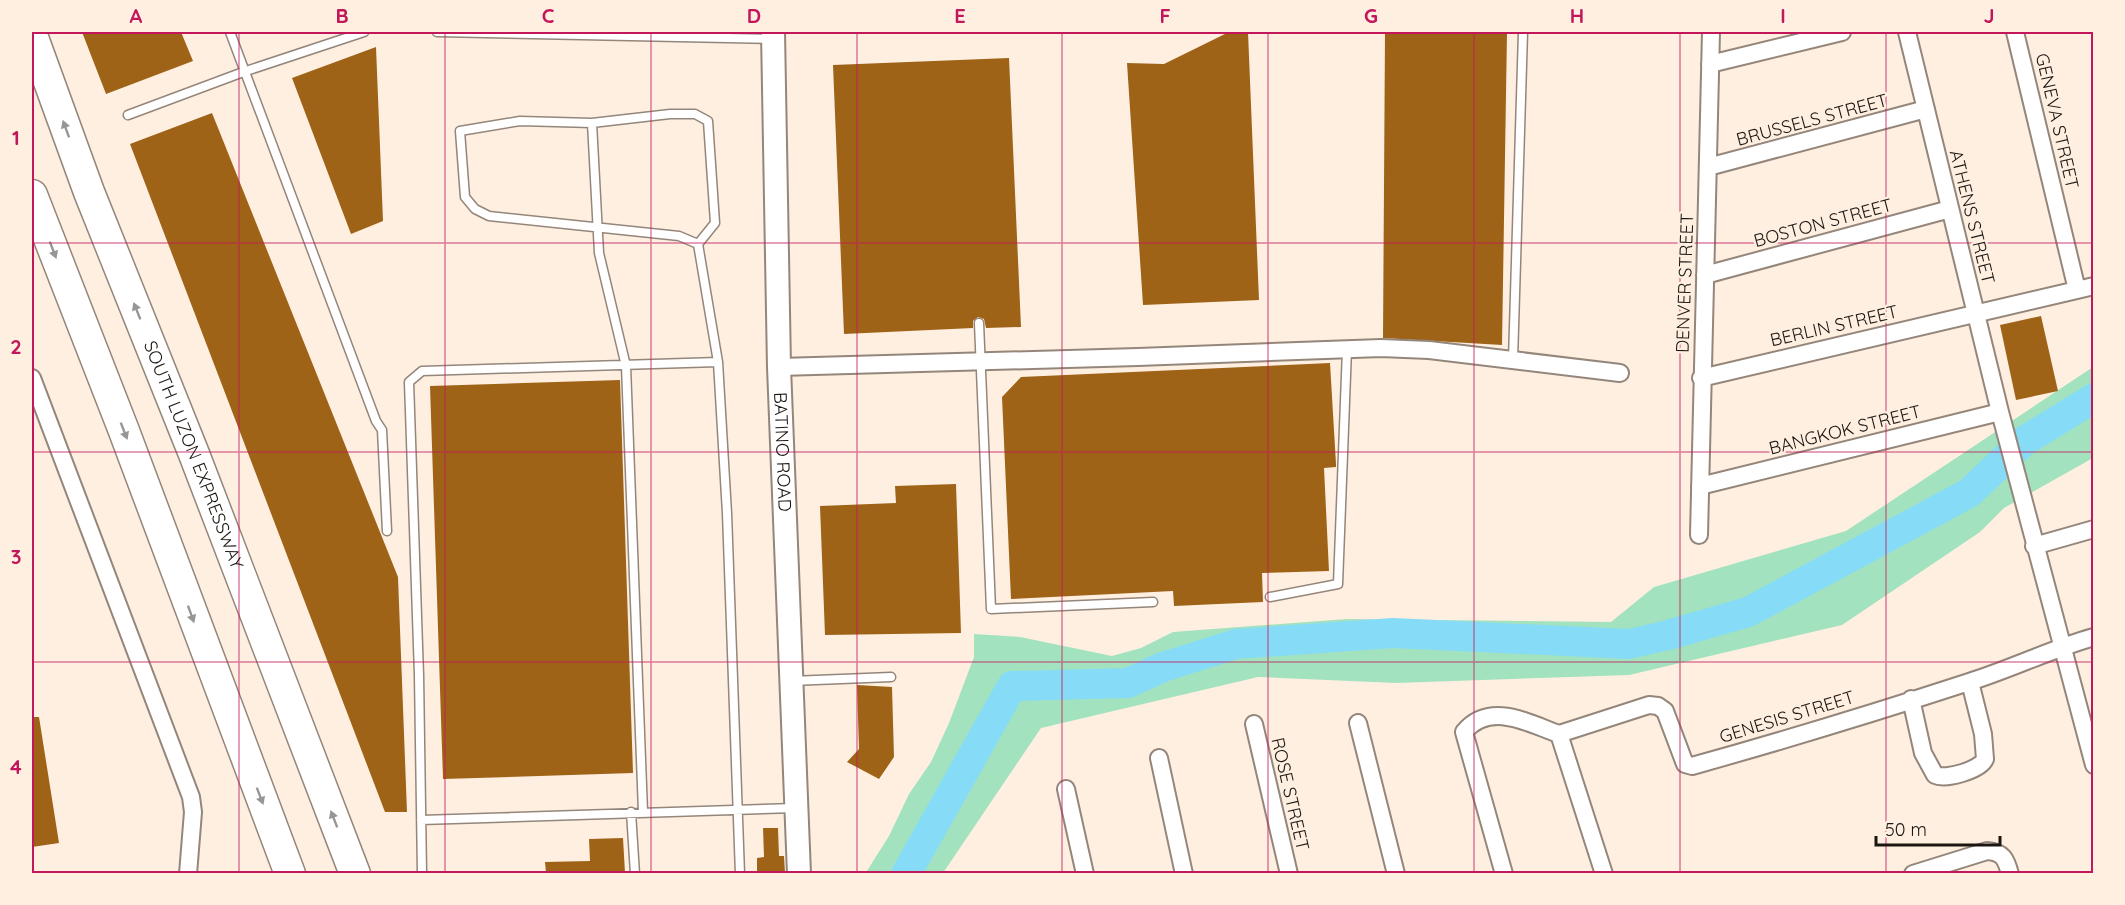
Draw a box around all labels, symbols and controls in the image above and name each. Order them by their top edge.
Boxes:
text: A [130,3,143,28]
text: B [335,3,349,28]
text: C [542,3,555,28]
text: D [747,3,761,28]
text: E [954,3,966,28]
text: F [1159,3,1171,28]
text: G [1364,3,1378,28]
text: H [1570,3,1584,28]
text: I [1780,3,1786,28]
text: J [1983,3,1995,28]
street label: GENEVA STREET [2031,51,2084,191]
street label: BRUSSELS STREET [1734,88,1890,151]
one-way arrow [61,120,71,138]
text: 1 [12,125,20,150]
street label: ATHENS STREET [1945,147,2000,286]
street label: BOSTON STREET [1751,193,1895,252]
street label: DENVER STREET [1671,213,1698,353]
one-way arrow [48,241,58,259]
street label: BERLIN STREET [1768,300,1900,351]
one-way arrow [132,302,141,320]
text: 2 [10,334,22,359]
street label: SOUTH LUZON EXPRESSWAY [139,337,249,572]
street label: BATINO ROAD [769,392,797,512]
street label: BANGKOK STREET [1767,399,1923,460]
one-way arrow [120,422,129,440]
text: 3 [11,544,21,569]
one-way arrow [187,605,197,623]
street label: GENESIS STREET [1717,685,1857,748]
street label: ROSE STREET [1266,735,1315,853]
text: 4 [10,754,22,779]
one-way arrow [256,788,266,806]
scale bar [1876,809,2000,847]
one-way arrow [329,810,338,828]
text: 50 m [1885,818,1927,841]

